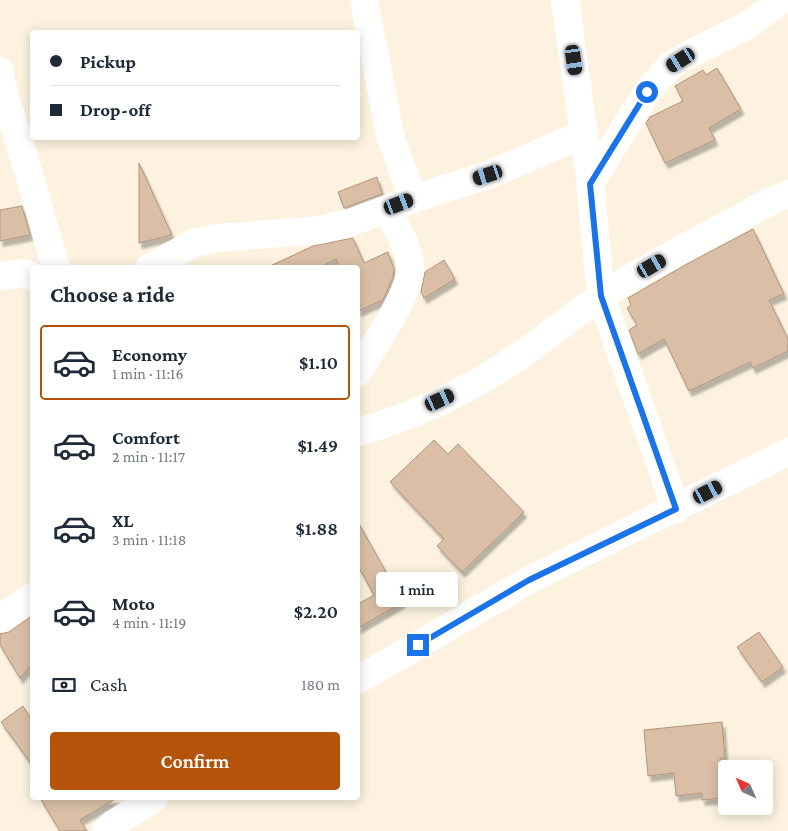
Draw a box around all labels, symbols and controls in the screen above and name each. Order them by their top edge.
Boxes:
car [564,44,583,76]
car [664,46,697,74]
text: Pickup [80,51,136,72]
route start [636,81,658,103]
text: Drop-off [80,99,151,120]
car [471,163,504,187]
car [382,192,415,216]
car [635,252,668,280]
text: Choose a ride [50,282,175,307]
icon: car [52,340,97,385]
text: Economy [112,344,187,365]
text: $1.10 [299,352,338,373]
text: 1 min · 11:16 [112,365,184,382]
car [423,387,456,413]
icon: car [52,423,97,468]
text: Comfort [112,427,180,448]
text: $1.49 [297,435,338,456]
text: 2 min · 11:17 [112,448,185,465]
car [691,479,724,505]
icon: car [52,506,97,551]
text: XL [112,510,134,531]
text: $1.88 [296,518,338,539]
text: 3 min · 11:18 [112,531,186,548]
callout: 1 min [377,572,459,608]
text: 1 min [399,581,435,598]
icon: car [52,589,97,634]
text: Moto [112,593,155,614]
text: $2.20 [294,601,338,622]
text: 4 min · 11:19 [112,614,186,631]
route end [407,634,429,656]
icon: cash [50,671,78,699]
text: Cash [90,674,128,695]
text: 180 m [301,676,340,693]
button: Confirm [50,732,340,790]
north arrow [718,760,772,815]
map controls [718,760,773,815]

